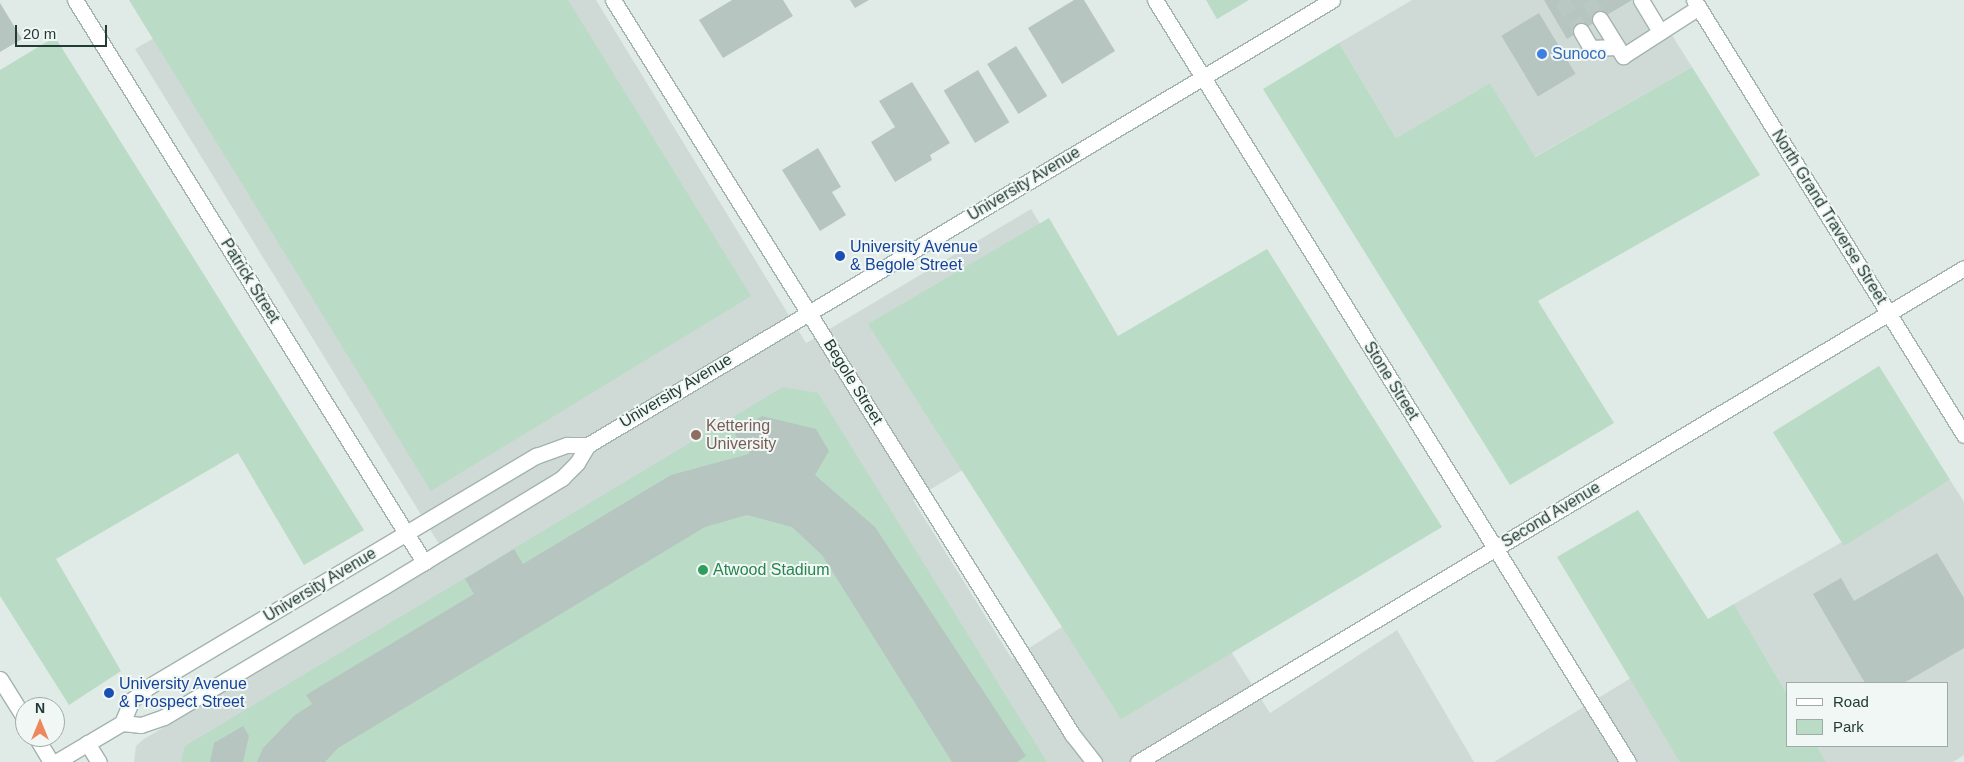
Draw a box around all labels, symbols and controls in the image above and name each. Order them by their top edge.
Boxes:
scale bar [18,15,110,47]
text: 20 m [23,25,56,42]
place label: Sunoco [1552,44,1606,64]
marker: Sunoco [1536,48,1548,60]
street label: North Grand Traverse Street [1767,126,1891,308]
street label: University Avenue [964,143,1084,225]
street label: Patrick Street [216,235,284,327]
place label: University Avenue & Begole Street [850,237,979,275]
marker: University Avenue & Begole Street [834,250,846,262]
street label: Begole Street [819,336,887,428]
street label: Stone Street [1359,338,1423,424]
street label: University Avenue [616,350,736,432]
place label: Kettering University [706,416,776,454]
marker: Kettering University [690,429,702,441]
street label: Second Avenue [1498,478,1604,552]
street label: University Avenue [260,544,380,626]
place label: Atwood Stadium [713,560,830,580]
marker: Atwood Stadium [697,564,709,576]
place label: University Avenue & Prospect Street [119,674,248,712]
legend [1786,682,1949,747]
marker: University Avenue & Prospect Street [103,687,115,699]
text: Road [1833,693,1869,710]
north arrow [15,697,65,747]
text: N [35,700,45,716]
text: Park [1833,718,1864,735]

